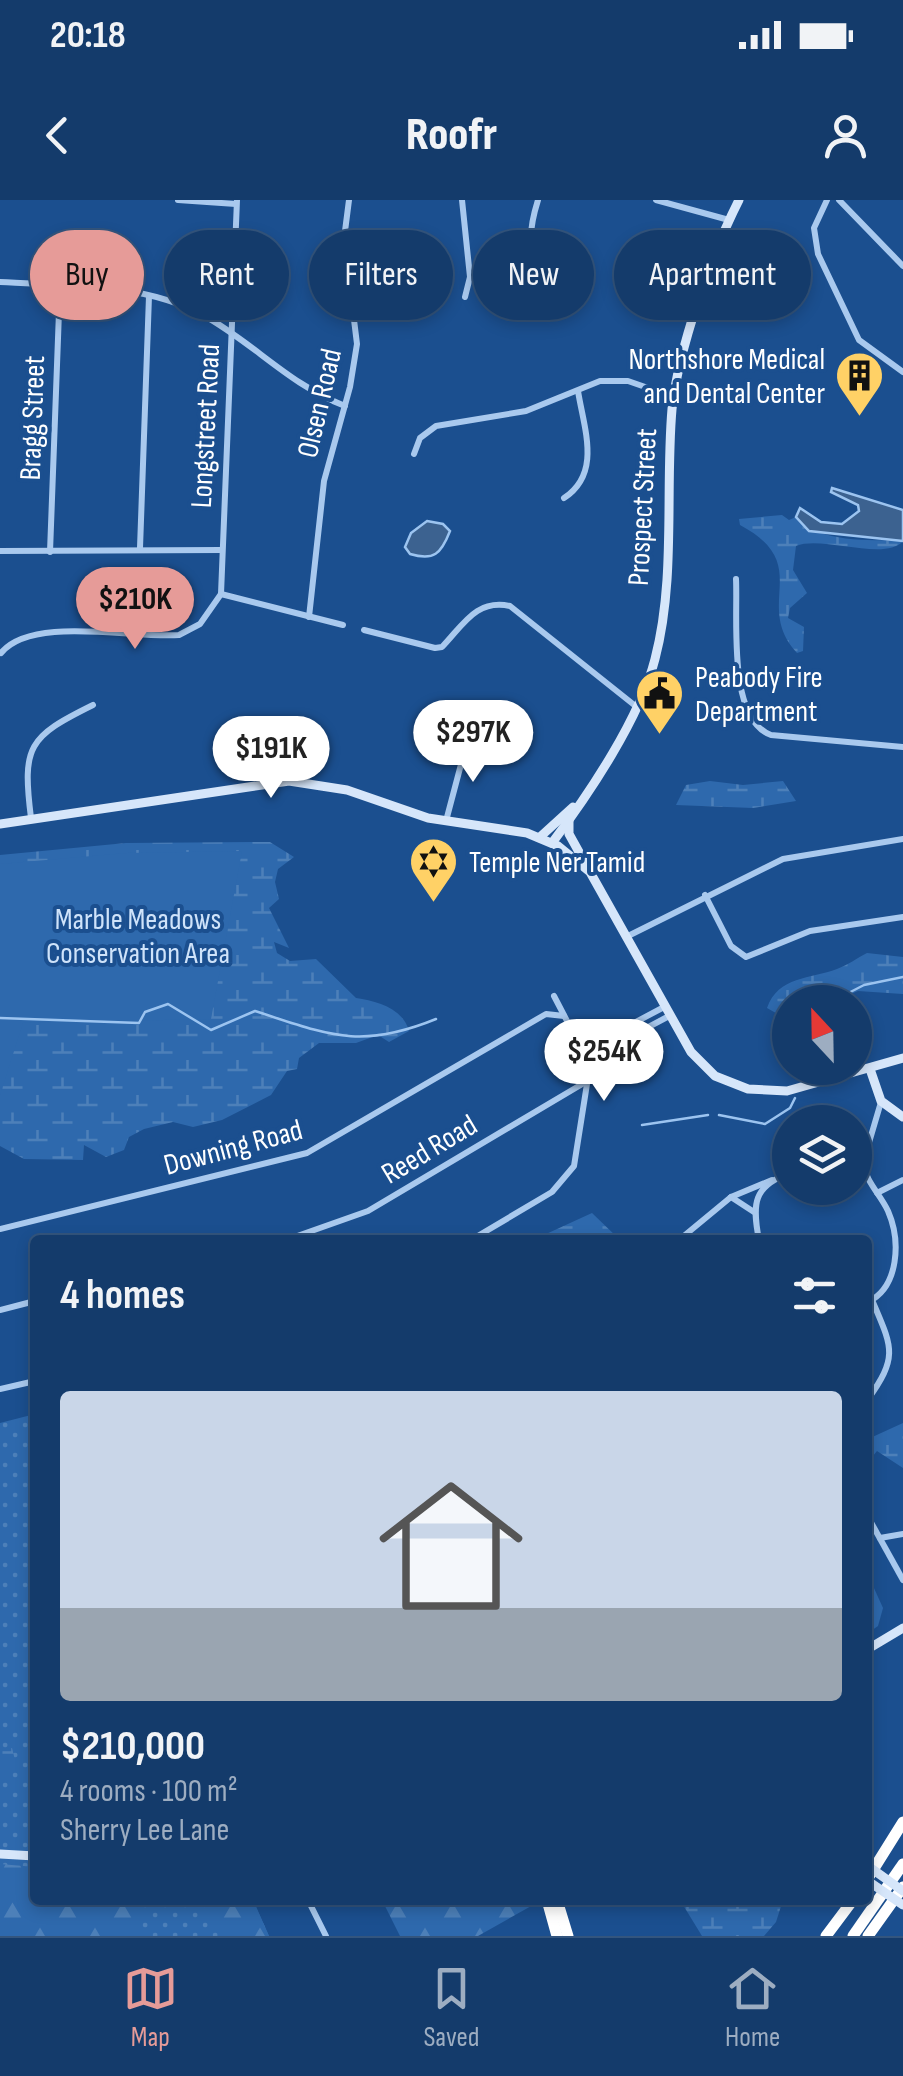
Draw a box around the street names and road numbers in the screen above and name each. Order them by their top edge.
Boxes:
street label: Longstreet Road [184,343,228,509]
street label: Olsen Road [290,345,350,461]
street label: Bragg Street [13,355,53,481]
street label: Prospect Street [621,427,665,587]
street label: Reed Road [375,1107,484,1192]
street label: Downing Road [160,1112,306,1184]

